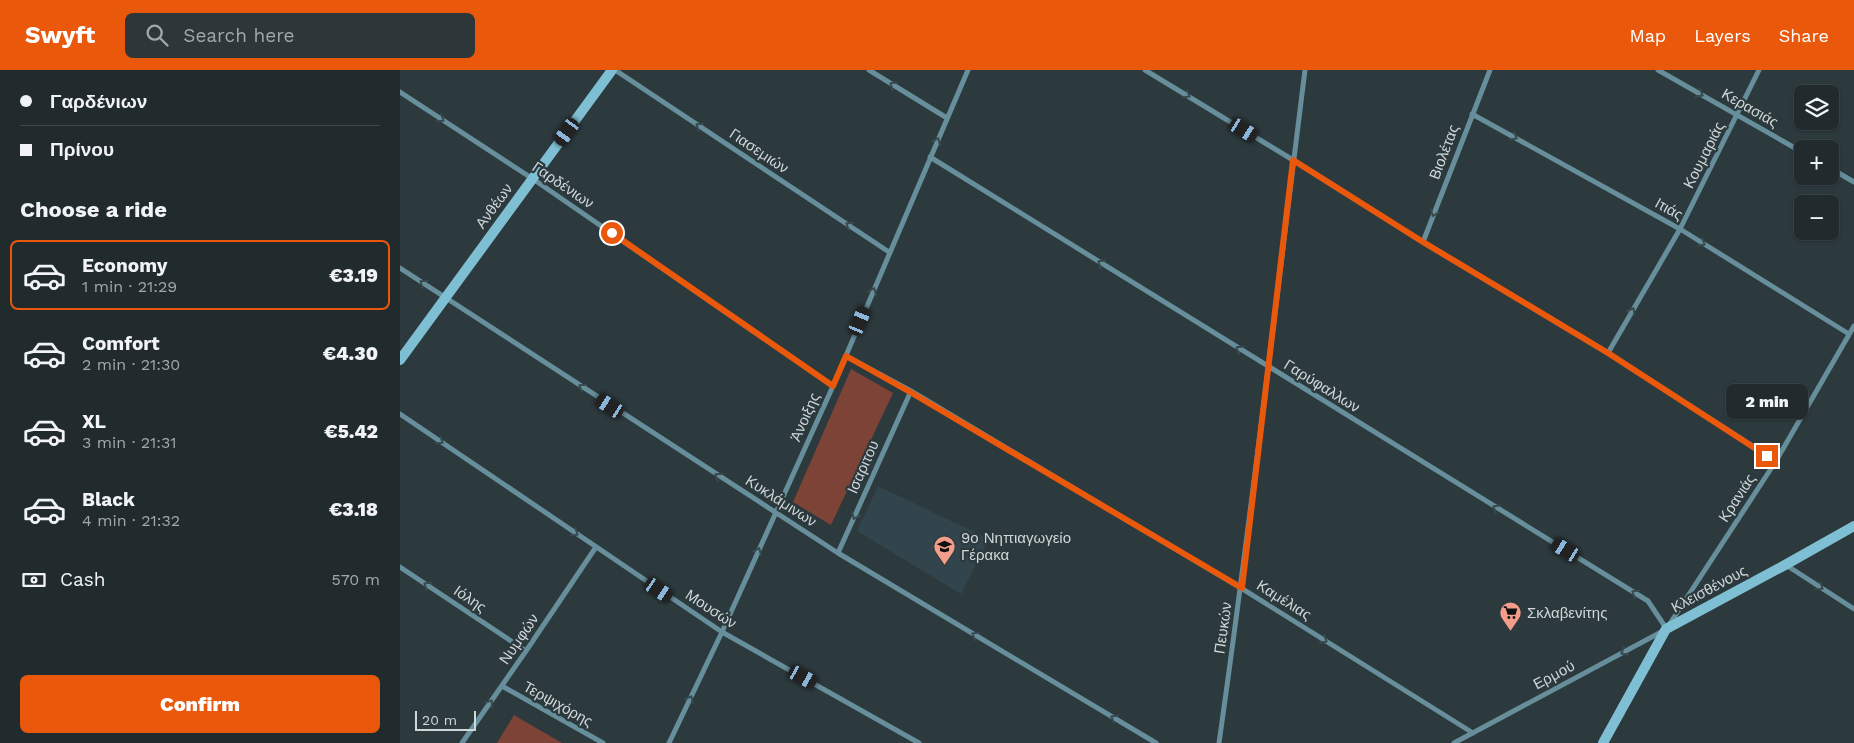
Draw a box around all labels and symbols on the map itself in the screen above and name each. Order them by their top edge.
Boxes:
one-way arrow [890,82,899,91]
street label: Κερασιάς [1718,85,1782,131]
one-way arrow [1695,88,1704,98]
one-way arrow [1181,89,1190,99]
one-way arrow [435,112,444,122]
car [552,115,581,149]
car [1227,116,1260,144]
street label: Κουμαριάς [1680,119,1728,191]
one-way arrow [695,122,704,132]
street label: Βιολέτας [1425,122,1463,182]
street label: Γιασεμιών [726,125,792,177]
one-way arrow [1509,131,1518,141]
one-way arrow [930,137,941,146]
street label: Γαρδένιων [529,158,597,212]
street label: Ανθέων [472,180,516,232]
street label: Ιτιάς [1652,194,1686,224]
one-way arrow [1430,208,1440,217]
route start [601,222,623,244]
one-way arrow [845,222,854,231]
one-way arrow [1696,237,1705,246]
one-way arrow [1097,260,1106,270]
one-way arrow [419,280,428,289]
one-way arrow [867,287,878,296]
car [847,304,872,338]
one-way arrow [1626,307,1636,316]
one-way arrow [1235,346,1245,355]
street label: Γαρύφαλλων [1281,356,1363,416]
one-way arrow [578,384,587,393]
callout: 2 min [1726,384,1808,418]
street label: Άνοιξης [786,390,824,444]
car [593,392,626,420]
one-way arrow [435,435,444,444]
street label: Ισαριτου [843,438,883,496]
route end [1756,445,1778,467]
street label: Κρανιάς [1715,470,1759,526]
street label: Κυκλάμινων [742,471,820,531]
one-way arrow [714,472,723,482]
one-way arrow [1493,504,1502,514]
one-way arrow [850,511,861,520]
one-way arrow [569,527,578,536]
place label: 9ο Νηπιαγωγείο Γέρακα [961,529,1071,564]
school or university icon: 9ο Νηπιαγωγείο Γέρακα [933,535,957,566]
car [1549,536,1582,564]
one-way arrow [752,547,763,556]
street label: Κλεισθένους [1668,562,1750,616]
car [642,575,675,605]
street label: Καμέλιας [1253,576,1315,624]
one-way arrow [1814,581,1823,590]
one-way arrow [424,582,433,592]
street label: Ιόλης [450,582,490,616]
street label: Μουσών [682,586,740,632]
one-way arrow [1631,590,1640,599]
street label: Πευκών [1210,601,1236,655]
supermarket icon: Σκλαβενίτης [1499,601,1523,632]
place label: Σκλαβενίτης [1527,604,1607,622]
street label: Νυμφών [496,610,542,668]
one-way arrow [971,631,980,641]
one-way arrow [1319,633,1328,643]
one-way arrow [1620,646,1629,656]
street label: Ερμού [1530,657,1578,693]
car [786,663,819,691]
street label: Τερψιχόρης [520,678,596,730]
one-way arrow [684,695,695,704]
one-way arrow [484,699,493,709]
scale bar [415,708,476,731]
one-way arrow [1111,714,1120,724]

